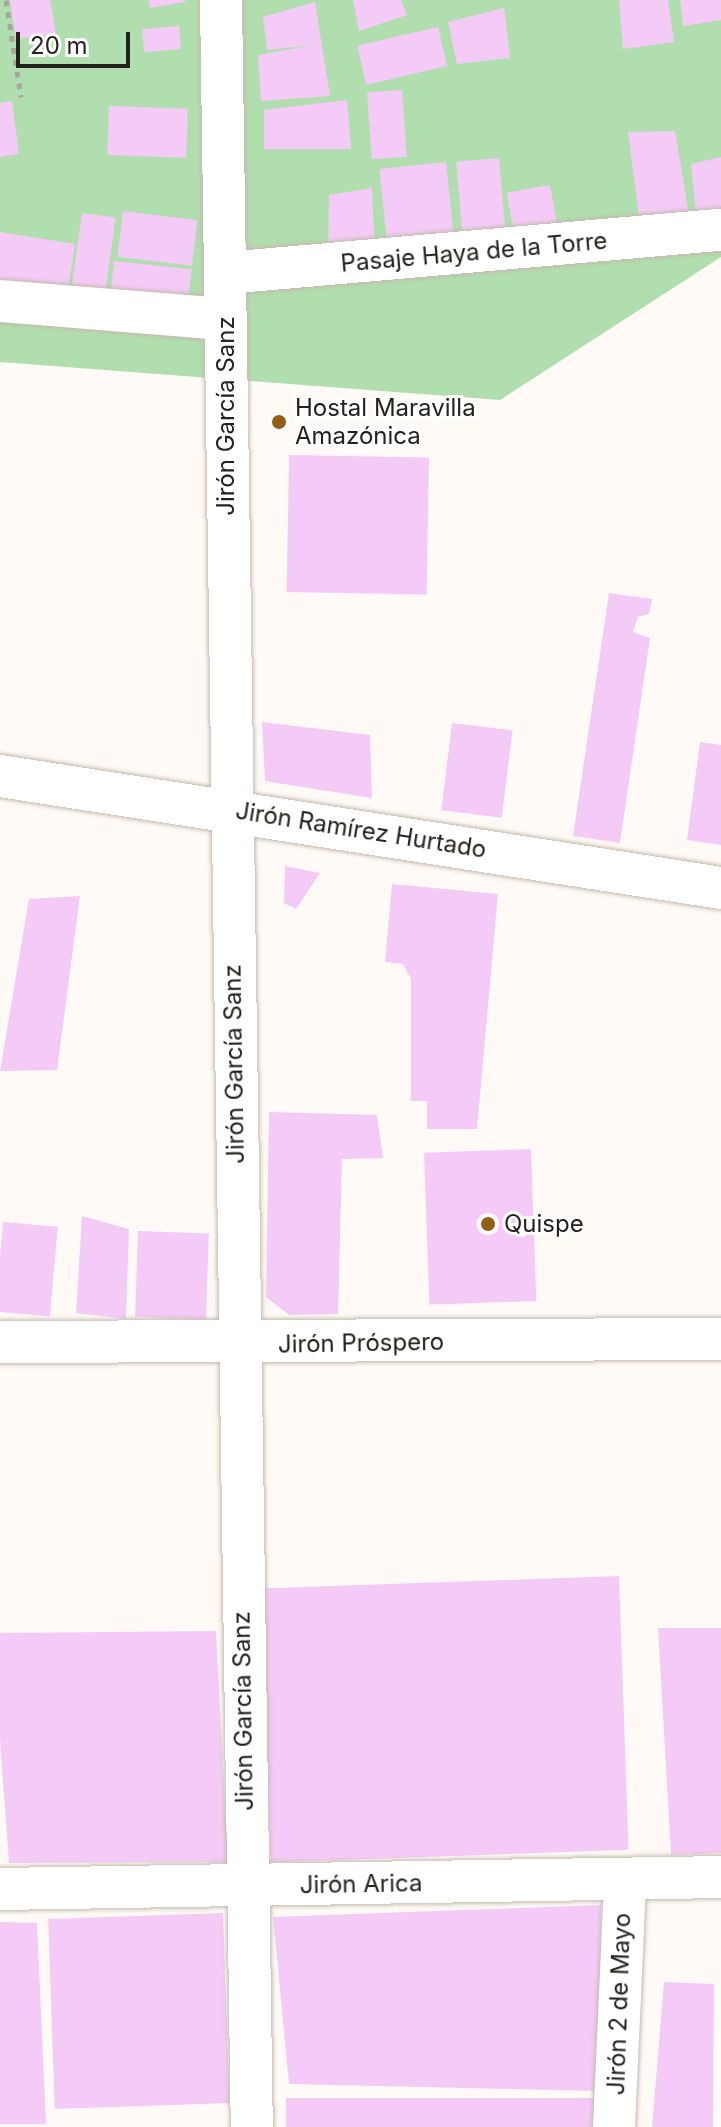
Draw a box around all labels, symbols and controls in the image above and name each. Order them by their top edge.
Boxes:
scale bar [20,16,134,66]
text: 20 m [30,31,88,60]
street label: Pasaje Haya de la Torre [339,226,609,278]
street label: Jirón García Sanz [212,316,240,516]
place label: Hostal Maravilla Amazónica [295,394,476,450]
marker: Hostal Maravilla Amazónica [270,413,288,431]
street label: Jirón Ramírez Hurtado [234,796,488,864]
street label: Jirón García Sanz [218,964,250,1164]
place label: Quispe [504,1210,584,1238]
marker: Quispe [479,1215,497,1233]
street label: Jirón Próspero [278,1327,444,1359]
street label: Jirón García Sanz [227,1611,259,1811]
street label: Jirón Arica [299,1869,423,1899]
street label: Jirón 2 de Mayo [601,1912,637,2096]

